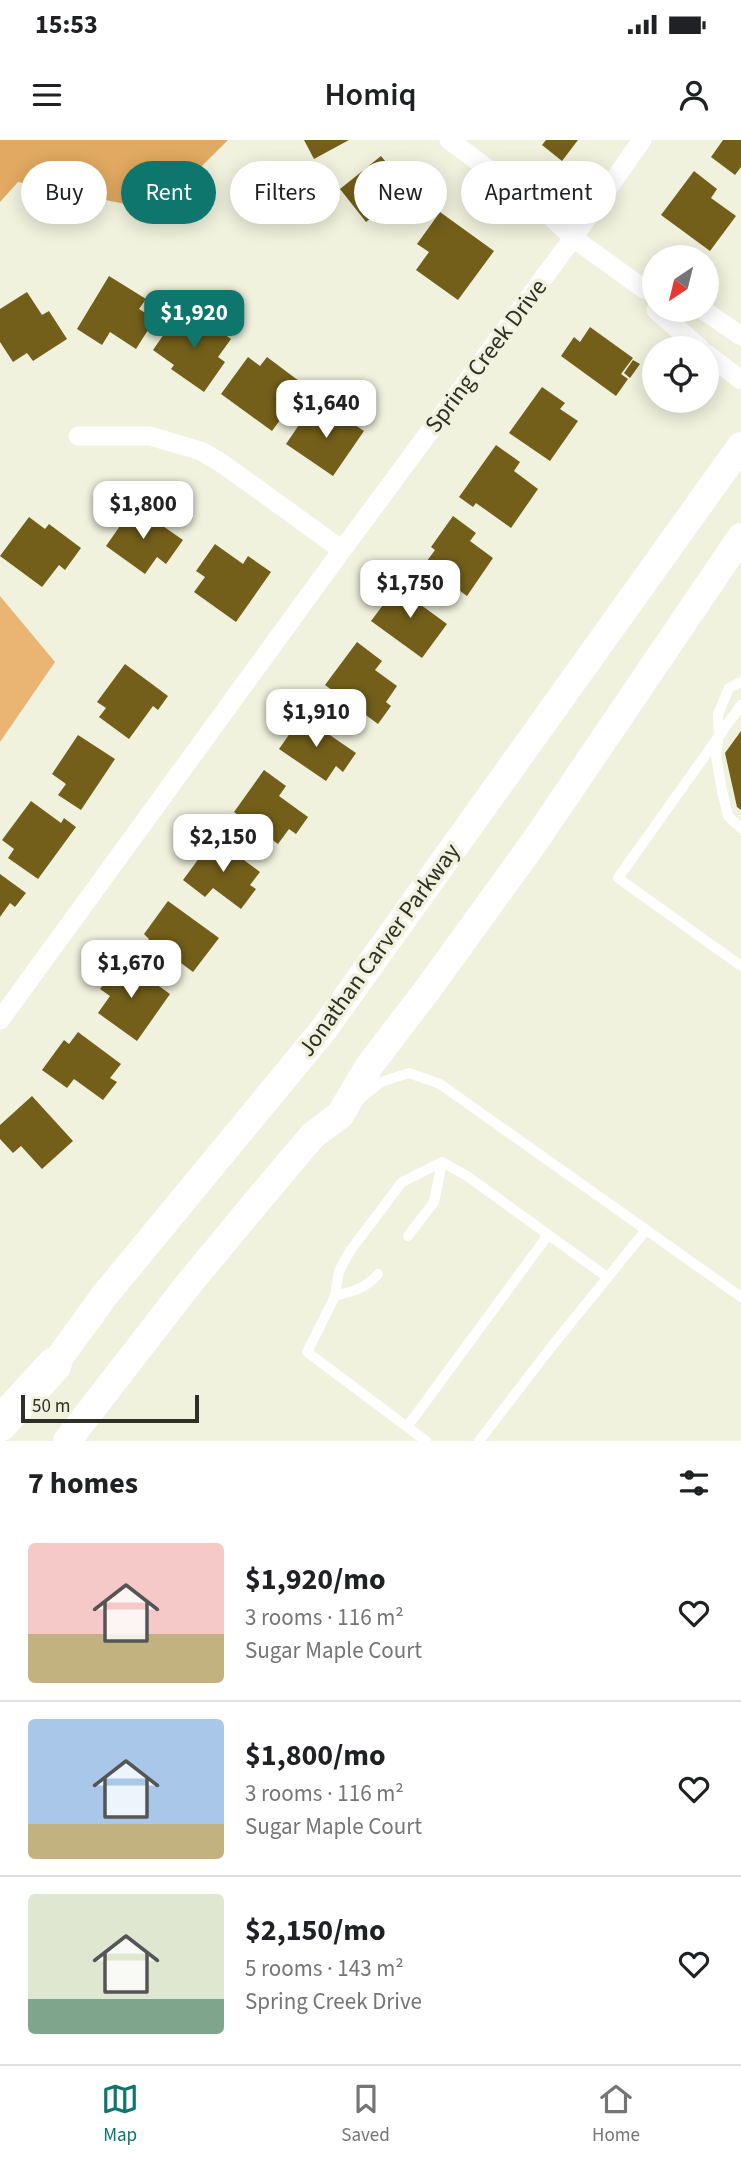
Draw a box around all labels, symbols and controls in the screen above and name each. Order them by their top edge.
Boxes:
text: 15:53 [35,6,98,43]
text: Homiq [324,72,417,118]
icon: menu [28,76,66,114]
icon: person [675,76,713,114]
chip: Buy [21,161,107,224]
chip: Rent [121,161,216,224]
chip: Filters [230,161,340,224]
chip: New [354,161,447,224]
chip: Apartment [461,161,616,224]
north arrow [642,245,719,322]
map controls [642,245,719,413]
street label: Spring Creek Drive [416,272,556,440]
pin: $1,920 [137,290,251,350]
text: $1,920 [160,296,228,329]
button: locate [642,336,719,413]
pin: $1,640 [269,380,383,440]
text: $1,640 [292,386,360,419]
pin: $1,800 [86,482,200,541]
text: $1,800 [109,487,177,520]
pin: $1,750 [353,560,467,620]
text: $1,750 [376,566,444,599]
pin: $1,910 [259,690,373,749]
text: $1,910 [282,695,350,728]
pin: $2,150 [166,814,280,874]
text: $2,150 [189,820,257,853]
street label: Jonathan Carver Parkway [289,836,469,1064]
pin: $1,670 [74,940,188,1000]
text: $1,670 [97,946,165,979]
scale bar [21,1392,200,1424]
text: 50 m [32,1393,70,1420]
text: 7 homes [28,1462,138,1505]
icon: filters [675,1464,713,1502]
text: $1,920/mo [245,1558,386,1601]
icon: home [84,1571,168,1655]
icon: heart [675,1594,713,1632]
text: 3 rooms · 116 m² [245,1601,404,1634]
text: Sugar Maple Court [245,1634,422,1667]
text: $1,800/mo [245,1734,386,1777]
icon: home [84,1747,168,1831]
icon: heart [675,1770,713,1808]
text: 3 rooms · 116 m² [245,1777,404,1810]
text: Sugar Maple Court [245,1810,422,1843]
text: $2,150/mo [245,1909,386,1952]
icon: home [84,1922,168,2006]
icon: heart [675,1945,713,1983]
text: 5 rooms · 143 m² [245,1952,404,1985]
text: Spring Creek Drive [245,1985,422,2018]
tab: Map [101,2080,139,2149]
tab: Saved [341,2080,390,2149]
tab: Home [592,2080,640,2149]

